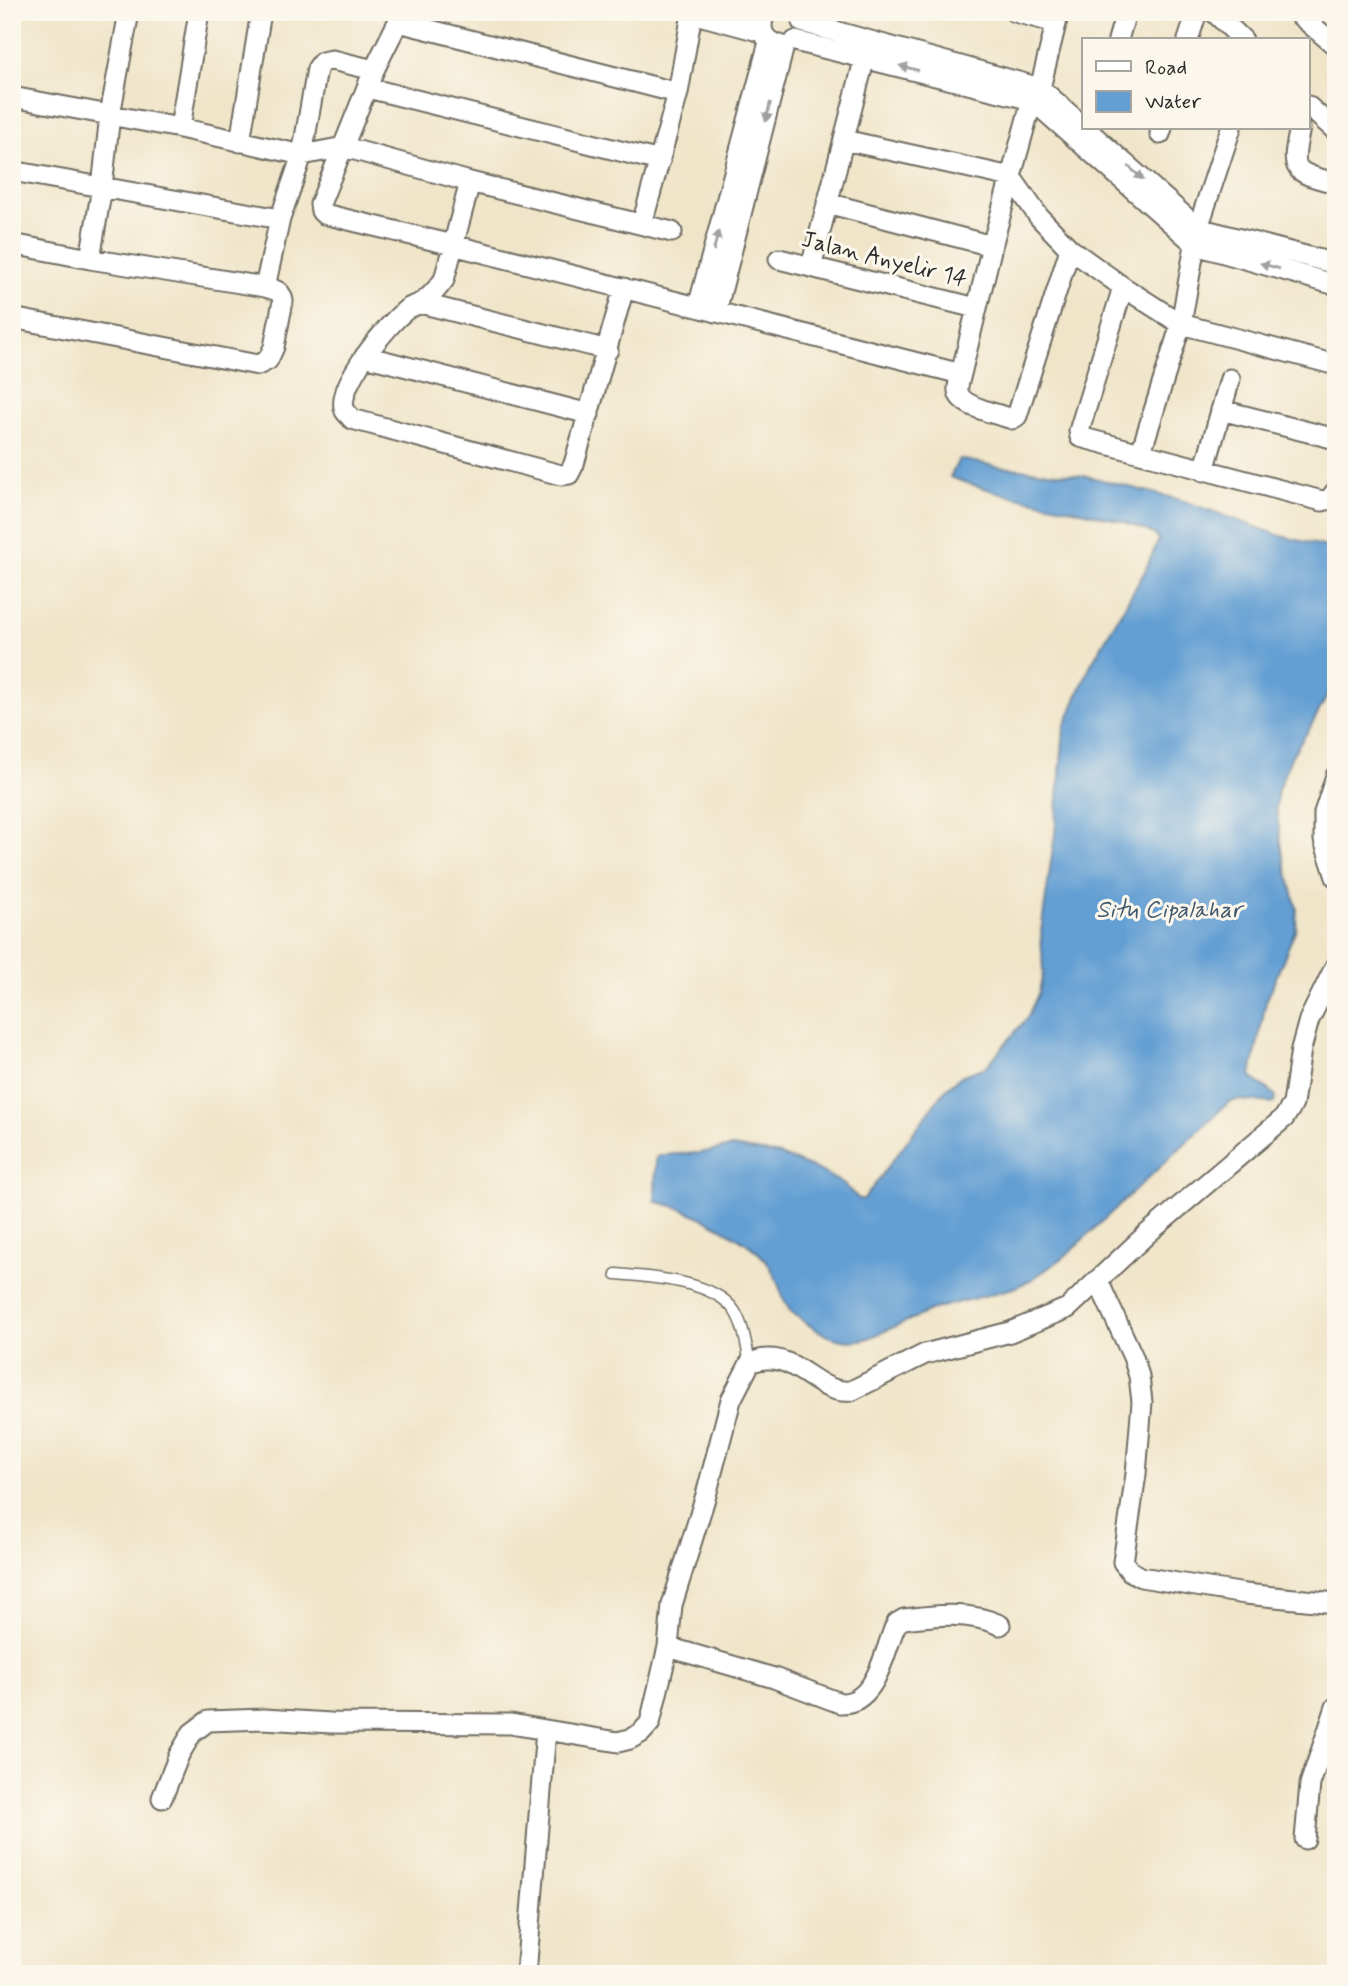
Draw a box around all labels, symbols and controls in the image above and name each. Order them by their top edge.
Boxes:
legend [1082,38,1310,130]
text: Road [1145,54,1187,82]
one-way arrow [897,62,919,73]
text: Water [1145,88,1201,116]
one-way arrow [762,101,773,123]
one-way arrow [1127,165,1145,181]
street label: Jalan Anyelir 14 [798,225,970,295]
one-way arrow [711,230,721,251]
one-way arrow [1259,261,1280,271]
water label: Situ Cipalahar [1096,895,1245,926]

